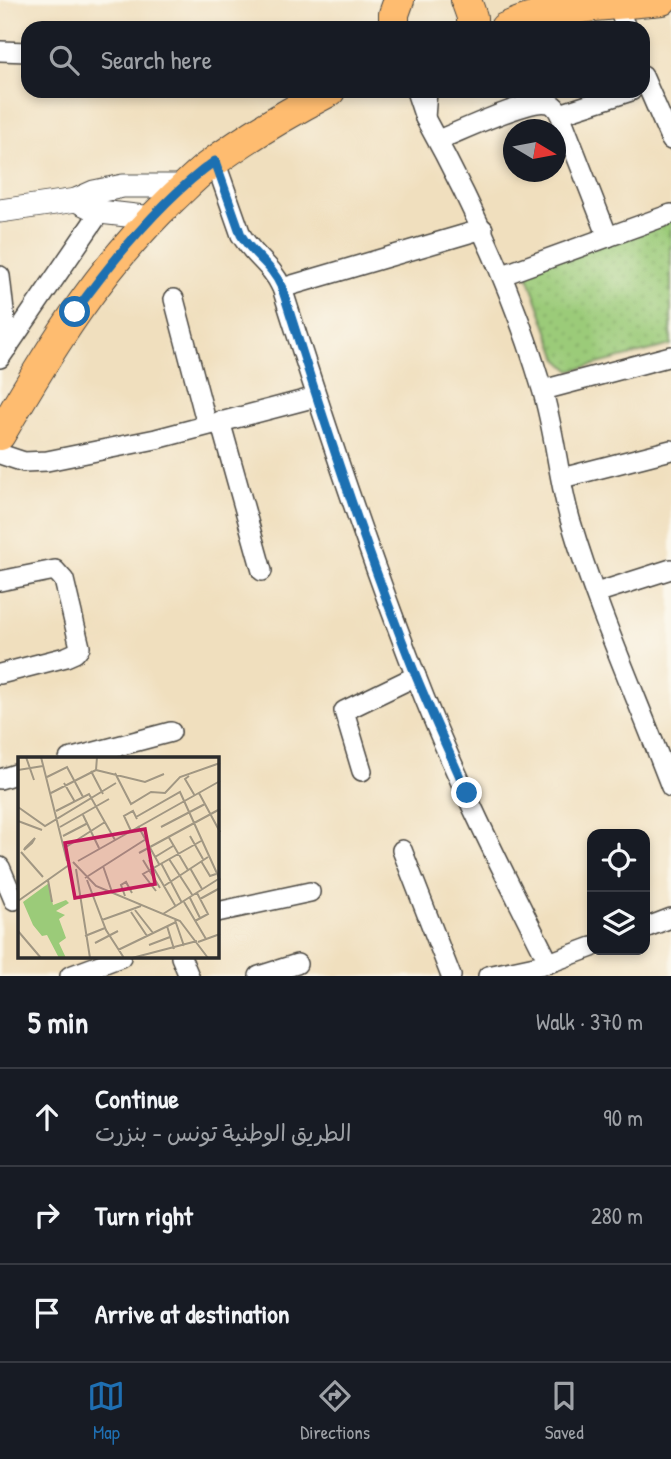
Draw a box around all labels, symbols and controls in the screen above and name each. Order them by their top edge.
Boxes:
search box [21,21,650,98]
icon: search [45,41,83,79]
text: Search here [101,42,212,77]
north arrow [503,119,566,182]
route start [59,296,90,327]
inset map [18,757,219,958]
route end [451,777,482,808]
map controls [587,829,650,955]
button: locate [587,829,650,892]
button: layers [587,892,650,955]
text: 5 min [28,1002,88,1042]
text: Walk · 370 m [536,1006,643,1037]
text: Continue [95,1081,179,1116]
icon: ahead [28,1098,66,1136]
text: 90 m [603,1102,643,1133]
text: الطريق الوطنية تونس - بنزرت [95,1117,351,1148]
icon: right [28,1196,66,1234]
text: Turn right [95,1198,193,1233]
text: 280 m [591,1200,643,1231]
icon: arrive [28,1294,66,1332]
text: Arrive at destination [95,1296,290,1331]
tab: Map [87,1377,125,1445]
tab: Directions [300,1377,370,1445]
tab: Saved [545,1377,584,1445]

